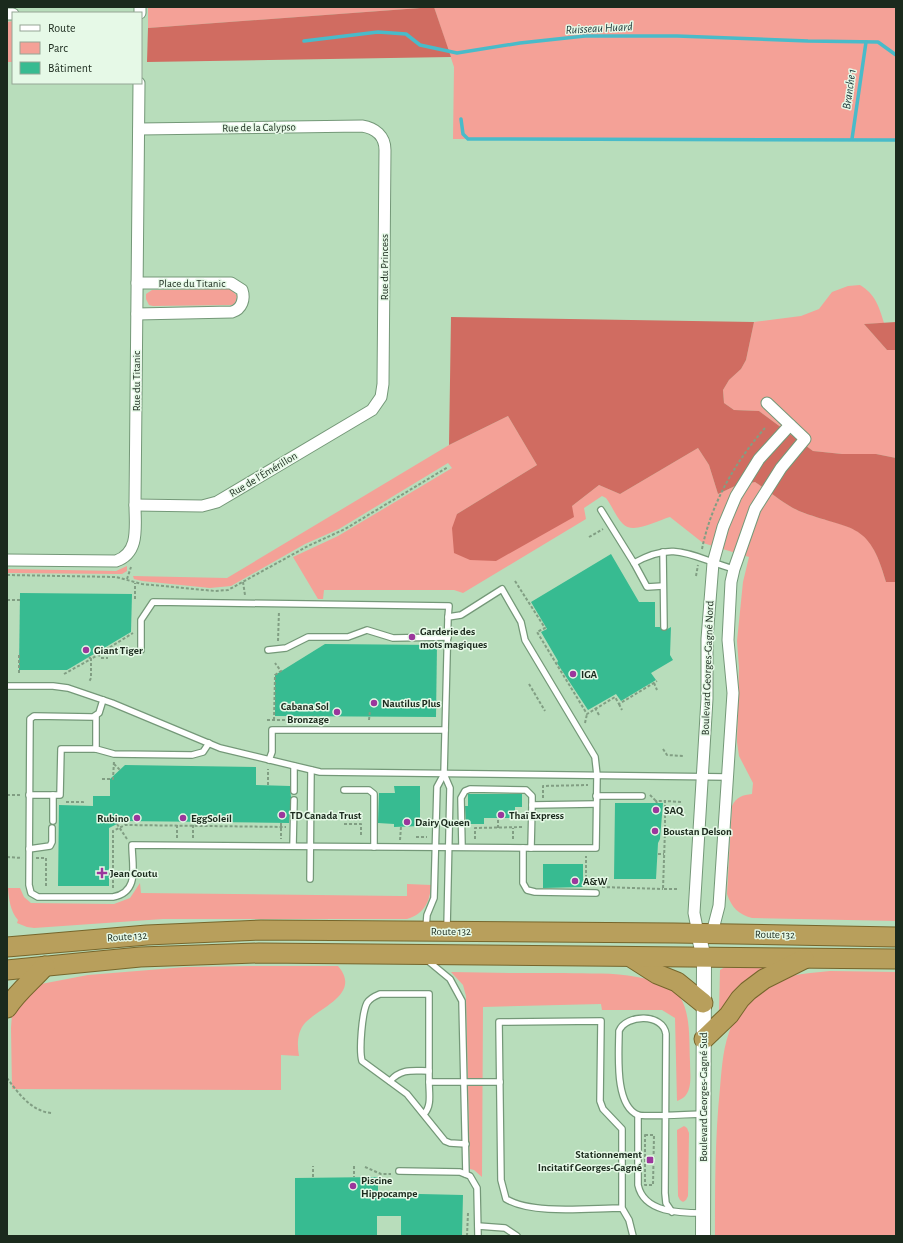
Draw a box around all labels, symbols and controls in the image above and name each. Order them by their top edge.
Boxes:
legend [12,12,142,84]
water label: Ruisseau Huard [565,20,633,36]
text: Route [48,22,75,34]
text: Parc [48,42,68,54]
text: Bâtiment [48,62,92,74]
water label: Branche 1 [840,68,858,110]
street label: Rue de la Calypso [222,121,296,134]
street label: Rue du Princess [379,234,390,300]
street label: Place du Titanic [159,278,226,289]
street label: Rue du Titanic [131,350,142,411]
street label: Rue de l'Émérillon [227,449,299,499]
street label: Boulevard Georges-Gagné Nord [700,600,715,735]
place label: Garderie des mots magiques [420,626,487,650]
marker: Garderie des mots magiques [407,632,417,642]
marker: Giant Tiger [81,645,91,655]
place label: Giant Tiger [94,645,143,656]
marker: IGA [568,669,578,679]
place label: IGA [581,669,598,680]
marker: Nautilus Plus [369,698,379,708]
place label: Nautilus Plus [382,698,441,709]
place label: Cabana Sol Bronzage [281,701,329,725]
marker: Cabana Sol Bronzage [332,707,342,717]
marker: SAQ [651,805,661,815]
place label: SAQ [664,805,685,817]
marker: TD Canada Trust [277,810,287,820]
place label: TD Canada Trust [290,810,362,821]
marker: Thaï Express [496,810,506,820]
place label: Thaï Express [509,810,564,821]
place label: Rubino [97,813,130,824]
marker: Rubino [132,813,142,823]
marker: EggSoleil [178,813,188,823]
place label: EggSoleil [191,813,232,824]
marker: Dairy Queen [402,817,412,827]
place label: Dairy Queen [415,817,470,829]
marker: Boustan Delson [650,826,660,836]
place label: Boustan Delson [663,826,732,837]
marker: Jean Coutu [97,868,107,878]
place label: Jean Coutu [110,868,158,879]
marker: A&W [570,876,580,886]
place label: A&W [583,876,607,887]
street label: Route 132 [431,926,471,937]
street label: Route 132 [755,929,795,940]
street label: Route 132 [107,930,148,943]
street label: Boulevard Georges-Gagné Sud [698,1032,709,1162]
place label: Stationnement Incitatif Georges-Gagné [538,1149,642,1173]
marker: Stationnement Incitatif Georges-Gagné [645,1155,655,1165]
place label: Piscine Hippocampe [361,1175,417,1199]
marker: Piscine Hippocampe [348,1181,358,1191]

